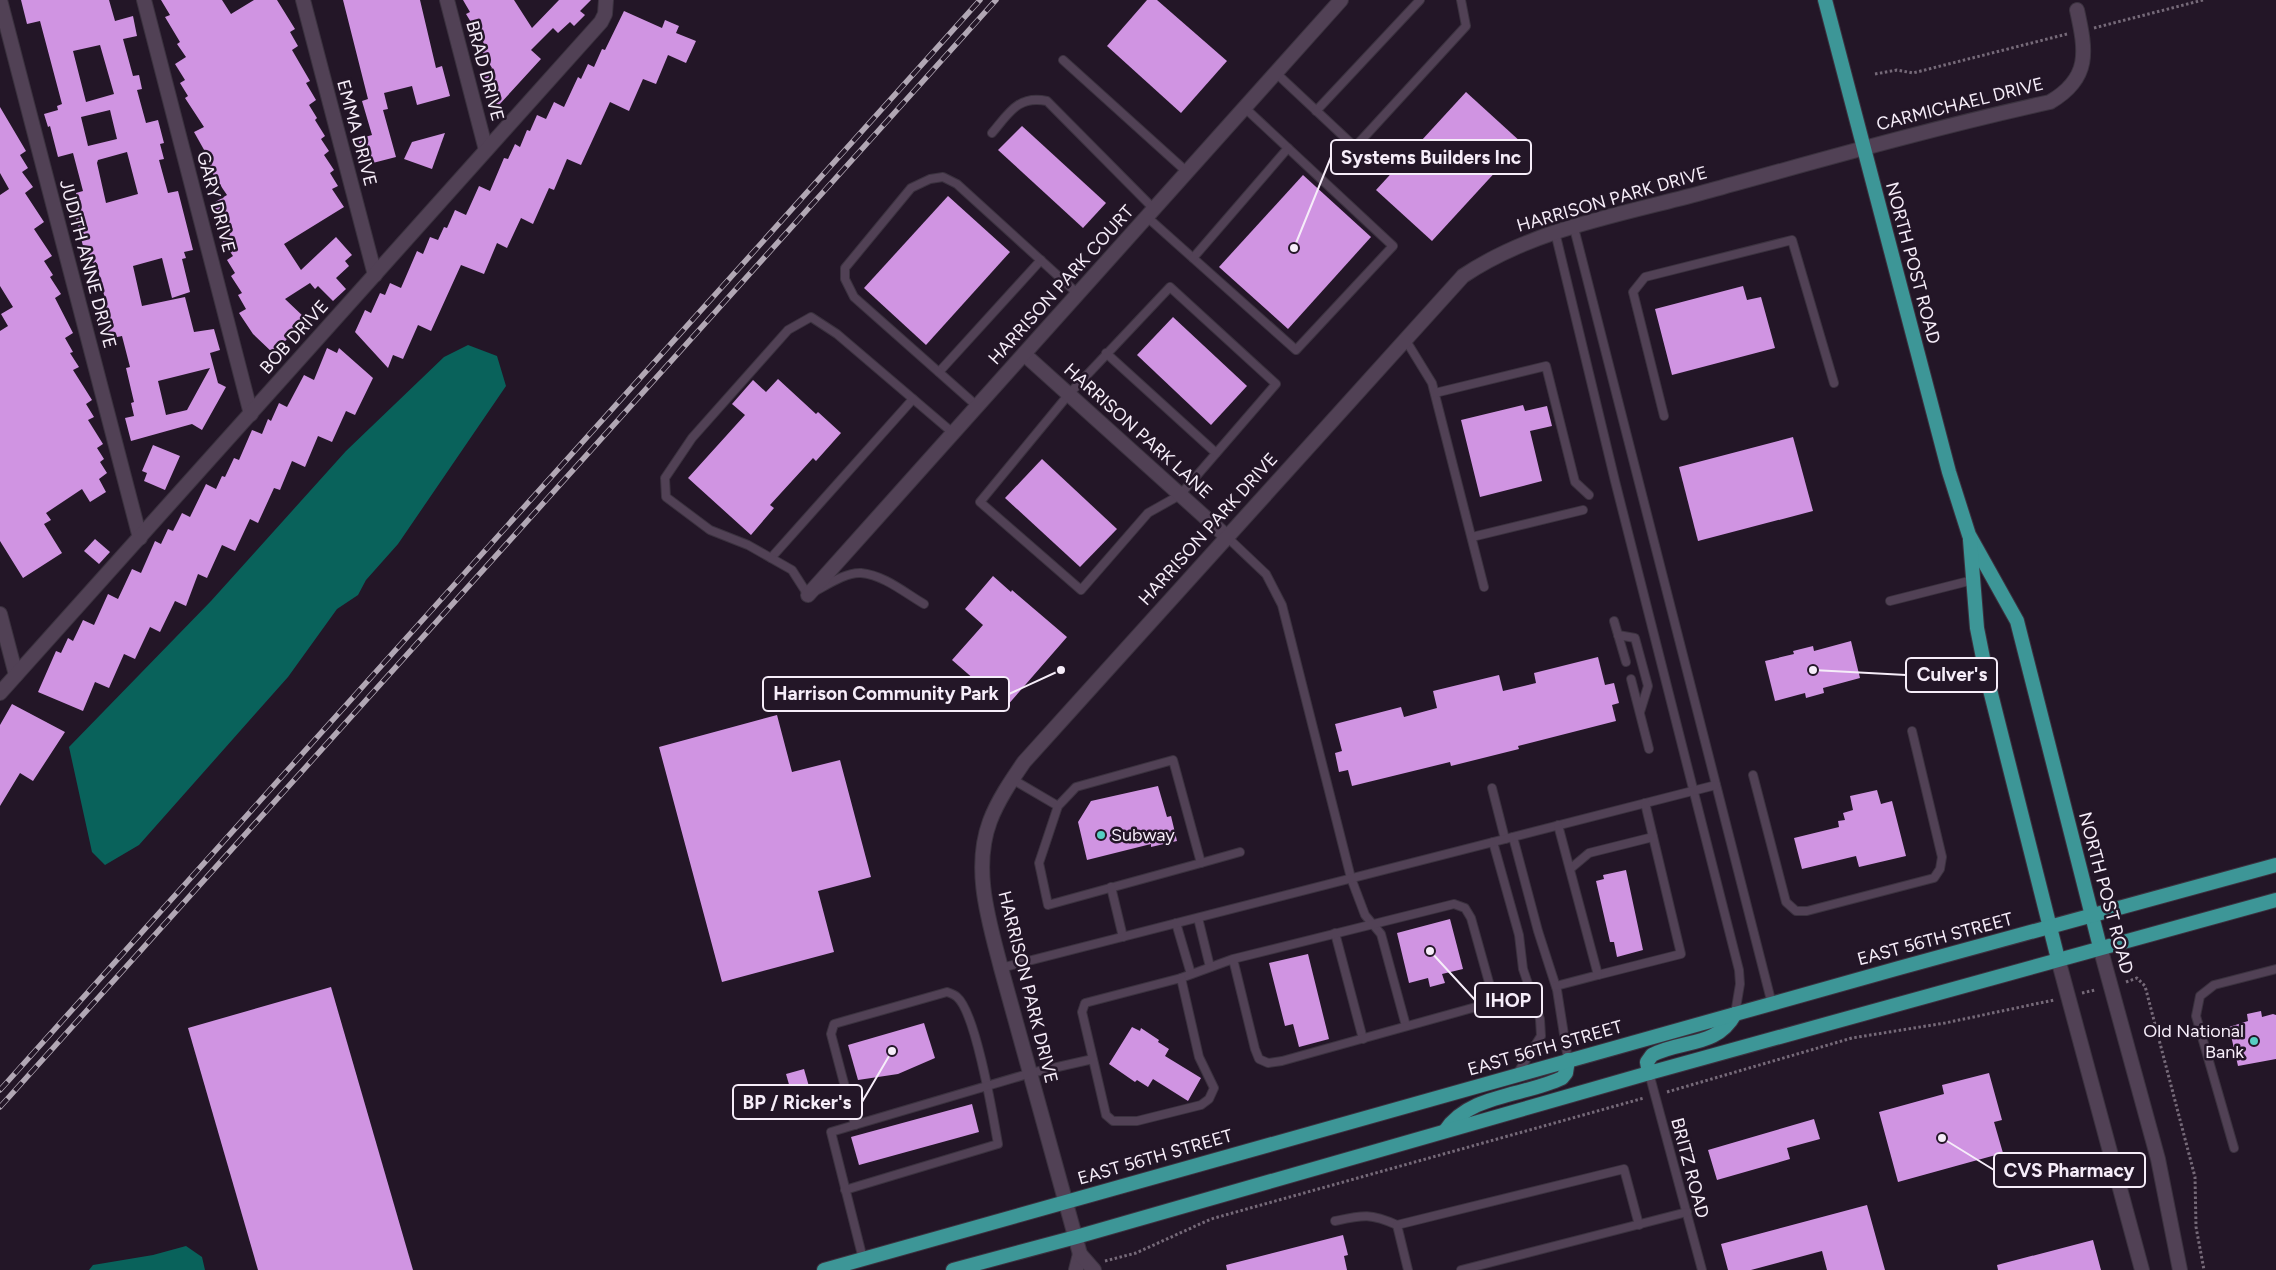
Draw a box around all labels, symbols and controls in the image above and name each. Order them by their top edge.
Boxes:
street label: BRAD DRIVE [461,18,509,124]
street label: CARMICHAEL DRIVE [1874,73,2046,135]
street label: EMMA DRIVE [332,77,382,189]
callout: Systems Builders Inc [1331,140,1531,174]
text: Systems Builders Inc [1341,146,1521,169]
street label: GARY DRIVE [192,149,240,255]
street label: HARRISON PARK DRIVE [1514,161,1710,237]
street label: JUDITH ANNE DRIVE [55,177,121,351]
street label: NORTH POST ROAD [1881,180,1945,346]
street label: HARRISON PARK COURT [984,201,1138,369]
street label: BOB DRIVE [255,295,333,379]
street label: HARRISON PARK LANE [1059,359,1217,503]
street label: HARRISON PARK DRIVE [1134,448,1282,610]
callout: Culver's [1906,658,1997,692]
text: Culver's [1917,663,1988,686]
callout: Harrison Community Park [763,677,1009,711]
text: Harrison Community Park [773,682,999,705]
street label: NORTH POST ROAD [2074,810,2138,976]
place label: Subway [1111,824,1175,846]
marker: Subway [1095,829,1107,841]
street label: HARRISON PARK DRIVE [993,889,1063,1085]
street label: EAST 56TH STREET [1855,908,2015,970]
callout: IHOP [1475,983,1542,1017]
text: IHOP [1485,989,1532,1012]
street label: EAST 56TH STREET [1465,1015,1625,1081]
place label: Old National Bank [2143,1020,2244,1063]
marker: Old National Bank [2248,1035,2260,1047]
callout: BP / Ricker's [733,1085,862,1119]
text: BP / Ricker's [743,1091,852,1114]
street label: BRITZ ROAD [1666,1115,1714,1221]
street label: EAST 56TH STREET [1075,1124,1235,1190]
callout: CVS Pharmacy [1994,1153,2145,1187]
text: CVS Pharmacy [2004,1159,2134,1182]

